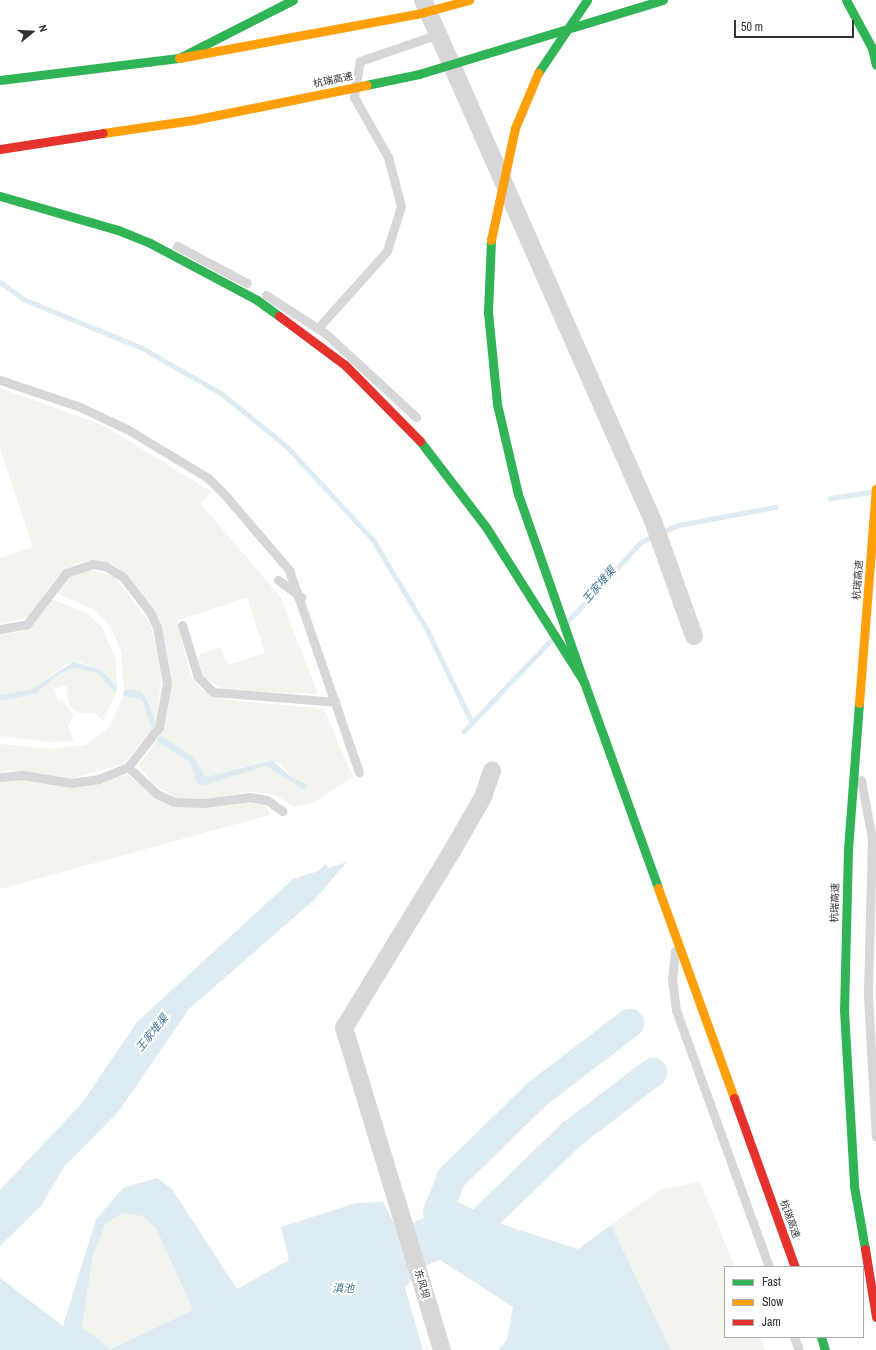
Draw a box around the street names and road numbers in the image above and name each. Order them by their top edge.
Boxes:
street label: 杭瑞高速 [312,70,354,90]
street label: 杭瑞高速 [851,560,865,600]
street label: 杭瑞高速 [828,883,842,923]
street label: 杭瑞高速 [778,1198,802,1240]
street label: 东风坝 [412,1268,432,1300]

